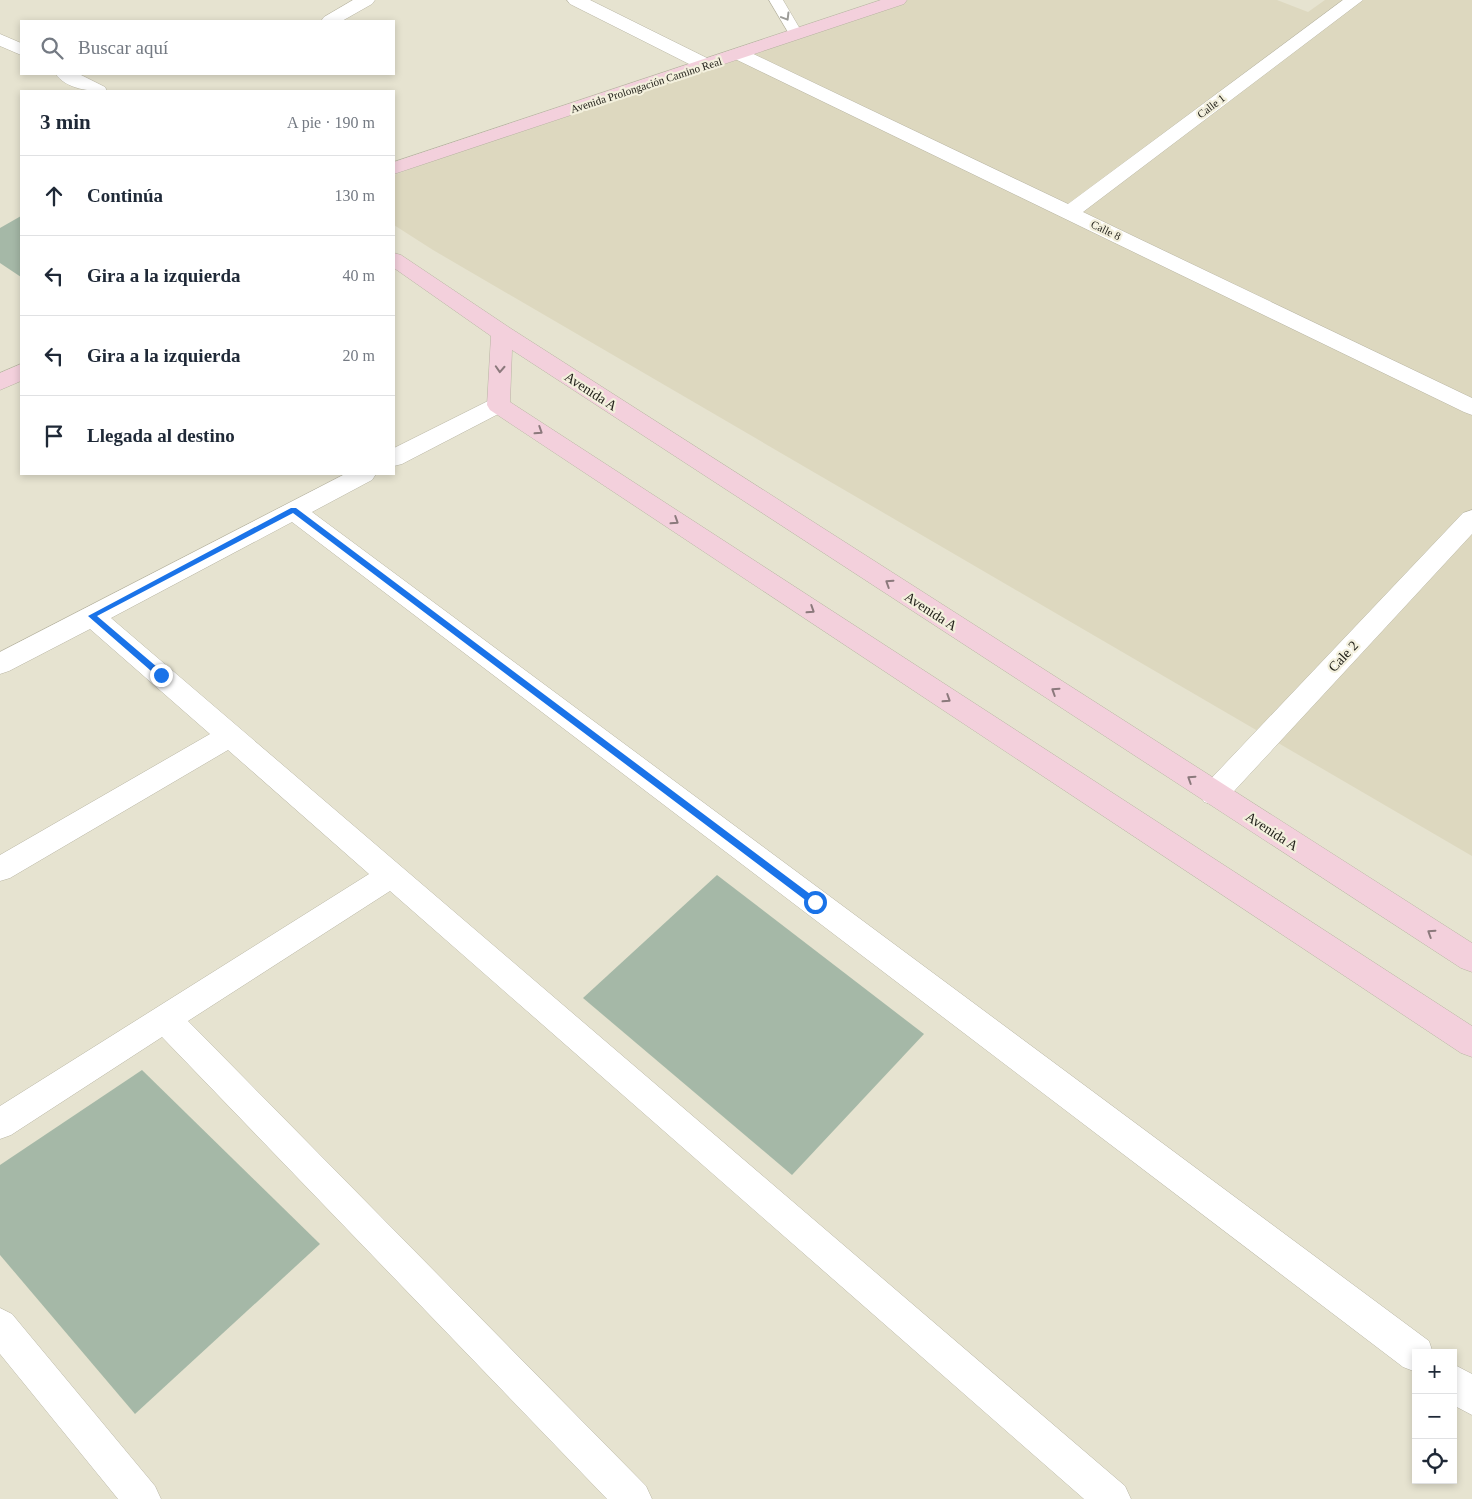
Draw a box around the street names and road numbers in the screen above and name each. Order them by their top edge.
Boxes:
street label: Avenida Prolongación Camino Real [569,55,723,115]
street label: Calle 1 [1195,92,1227,120]
street label: Calle 8 [1089,218,1123,243]
street label: Avenida A [562,369,620,414]
street label: Avenida A [902,589,960,634]
street label: Cale 2 [1326,638,1361,675]
street label: Avenida A [1243,809,1301,854]

